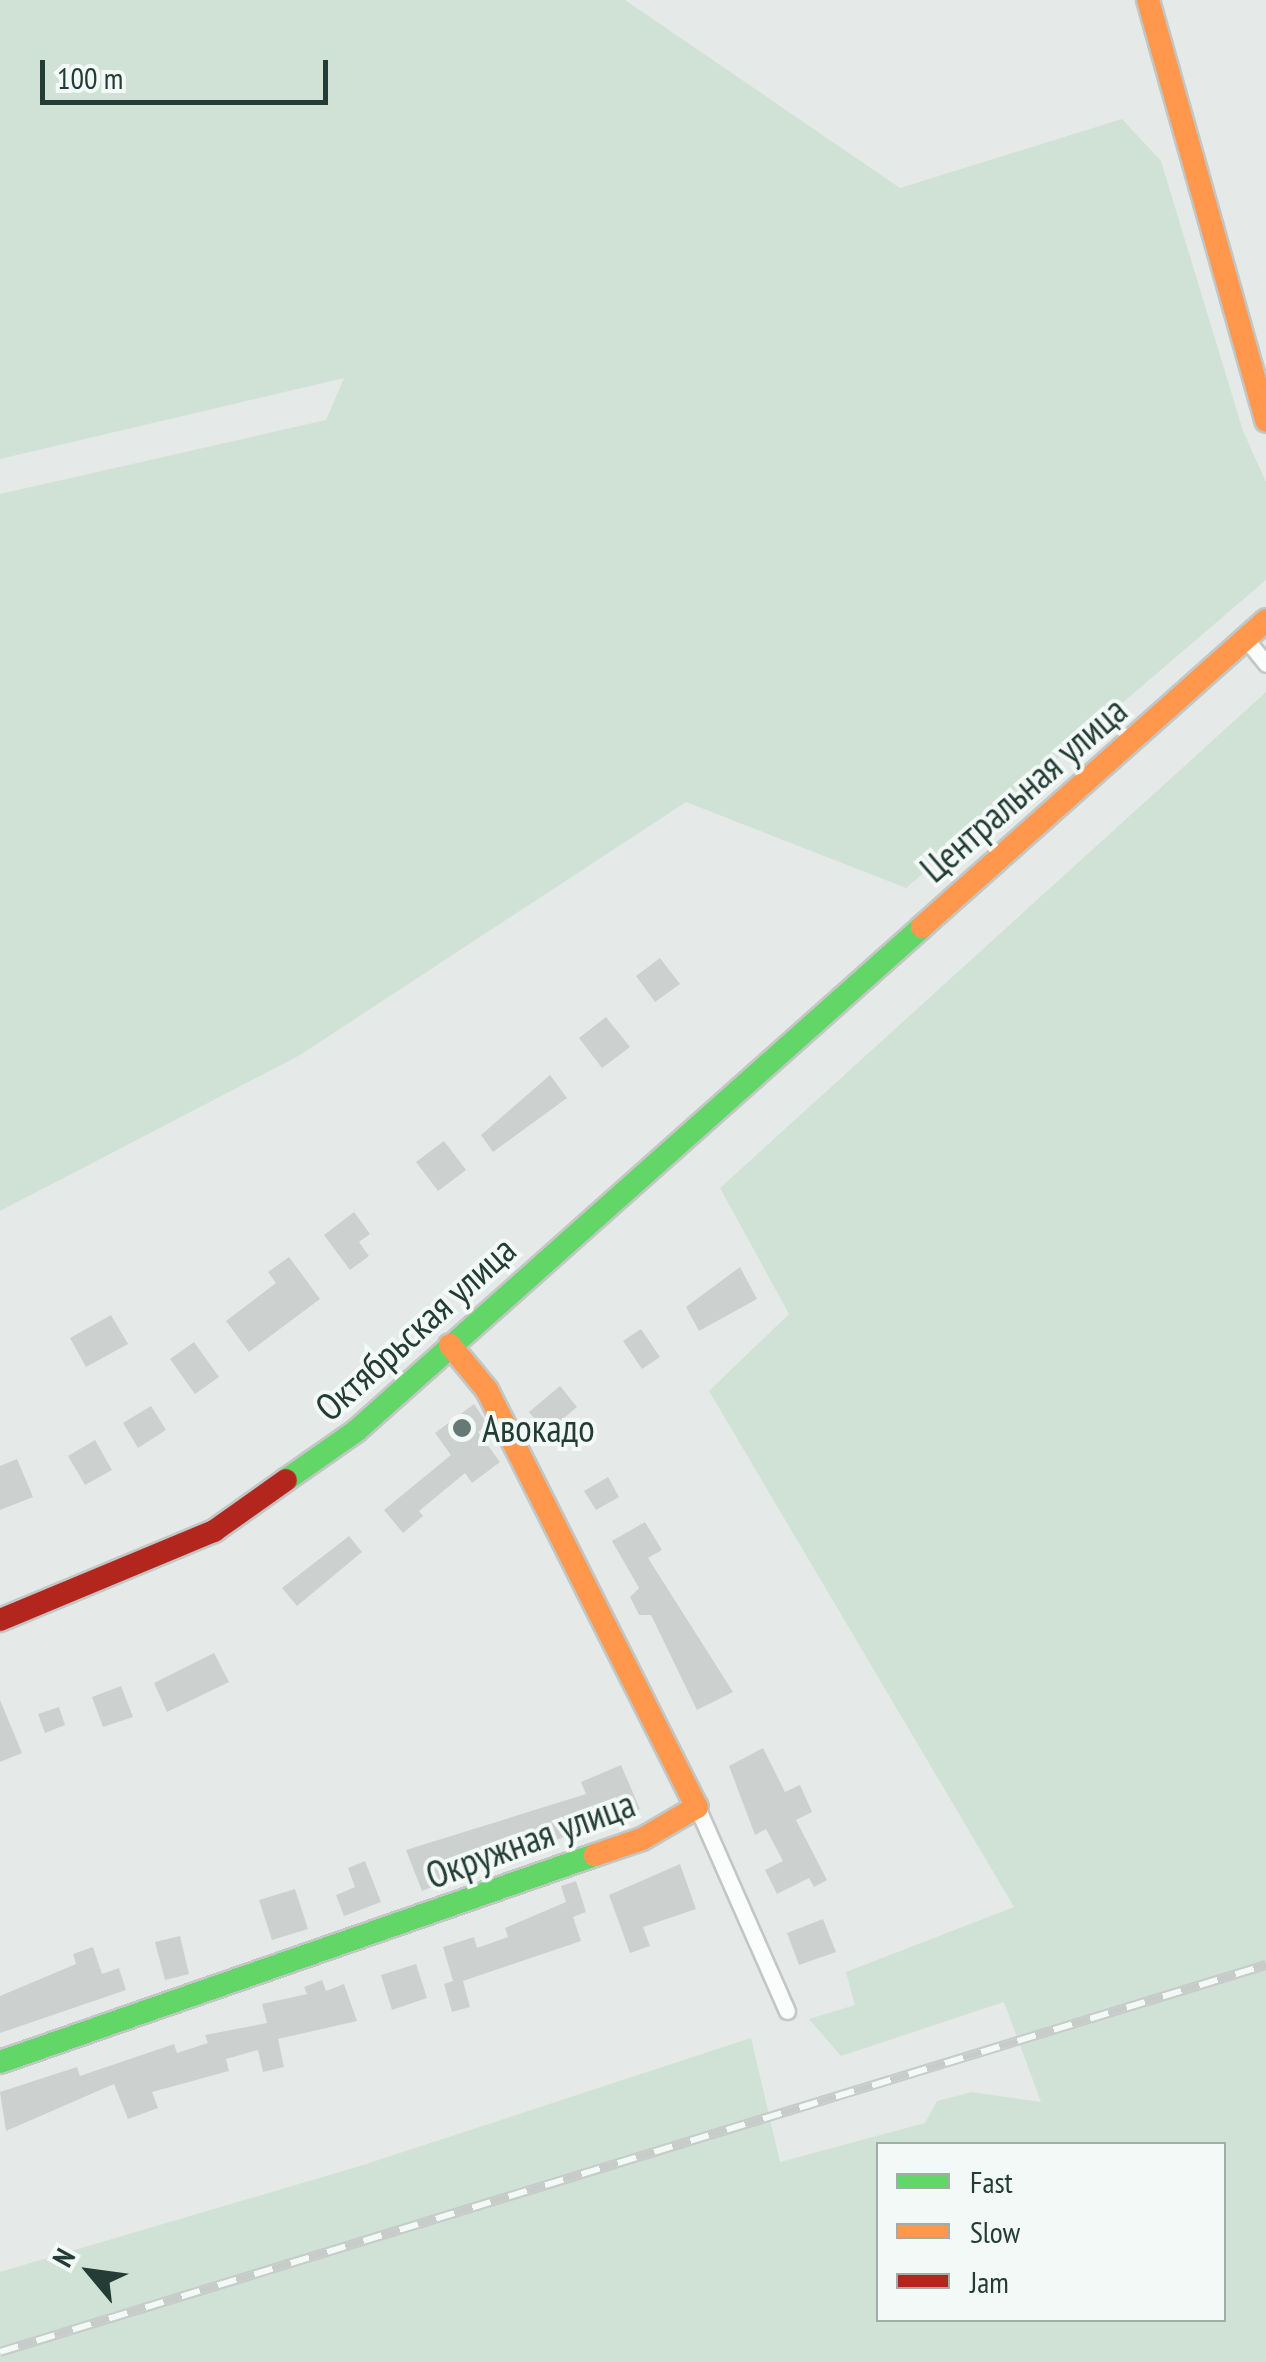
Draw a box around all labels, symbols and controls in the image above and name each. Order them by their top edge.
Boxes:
scale bar [45,40,332,102]
text: 100 m [57,58,123,97]
street label: Центральная улица [910,687,1136,891]
street label: Октябрьская улица [306,1226,524,1430]
place label: Авокадо [482,1405,595,1451]
marker: Авокадо [451,1417,473,1439]
street label: Окружная улица [419,1780,641,1898]
legend [876,2142,1226,2322]
text: Fast [970,2162,1013,2201]
text: Slow [970,2212,1020,2251]
north arrow [40,2222,140,2322]
text: N [43,2242,83,2273]
text: Jam [970,2262,1009,2301]

